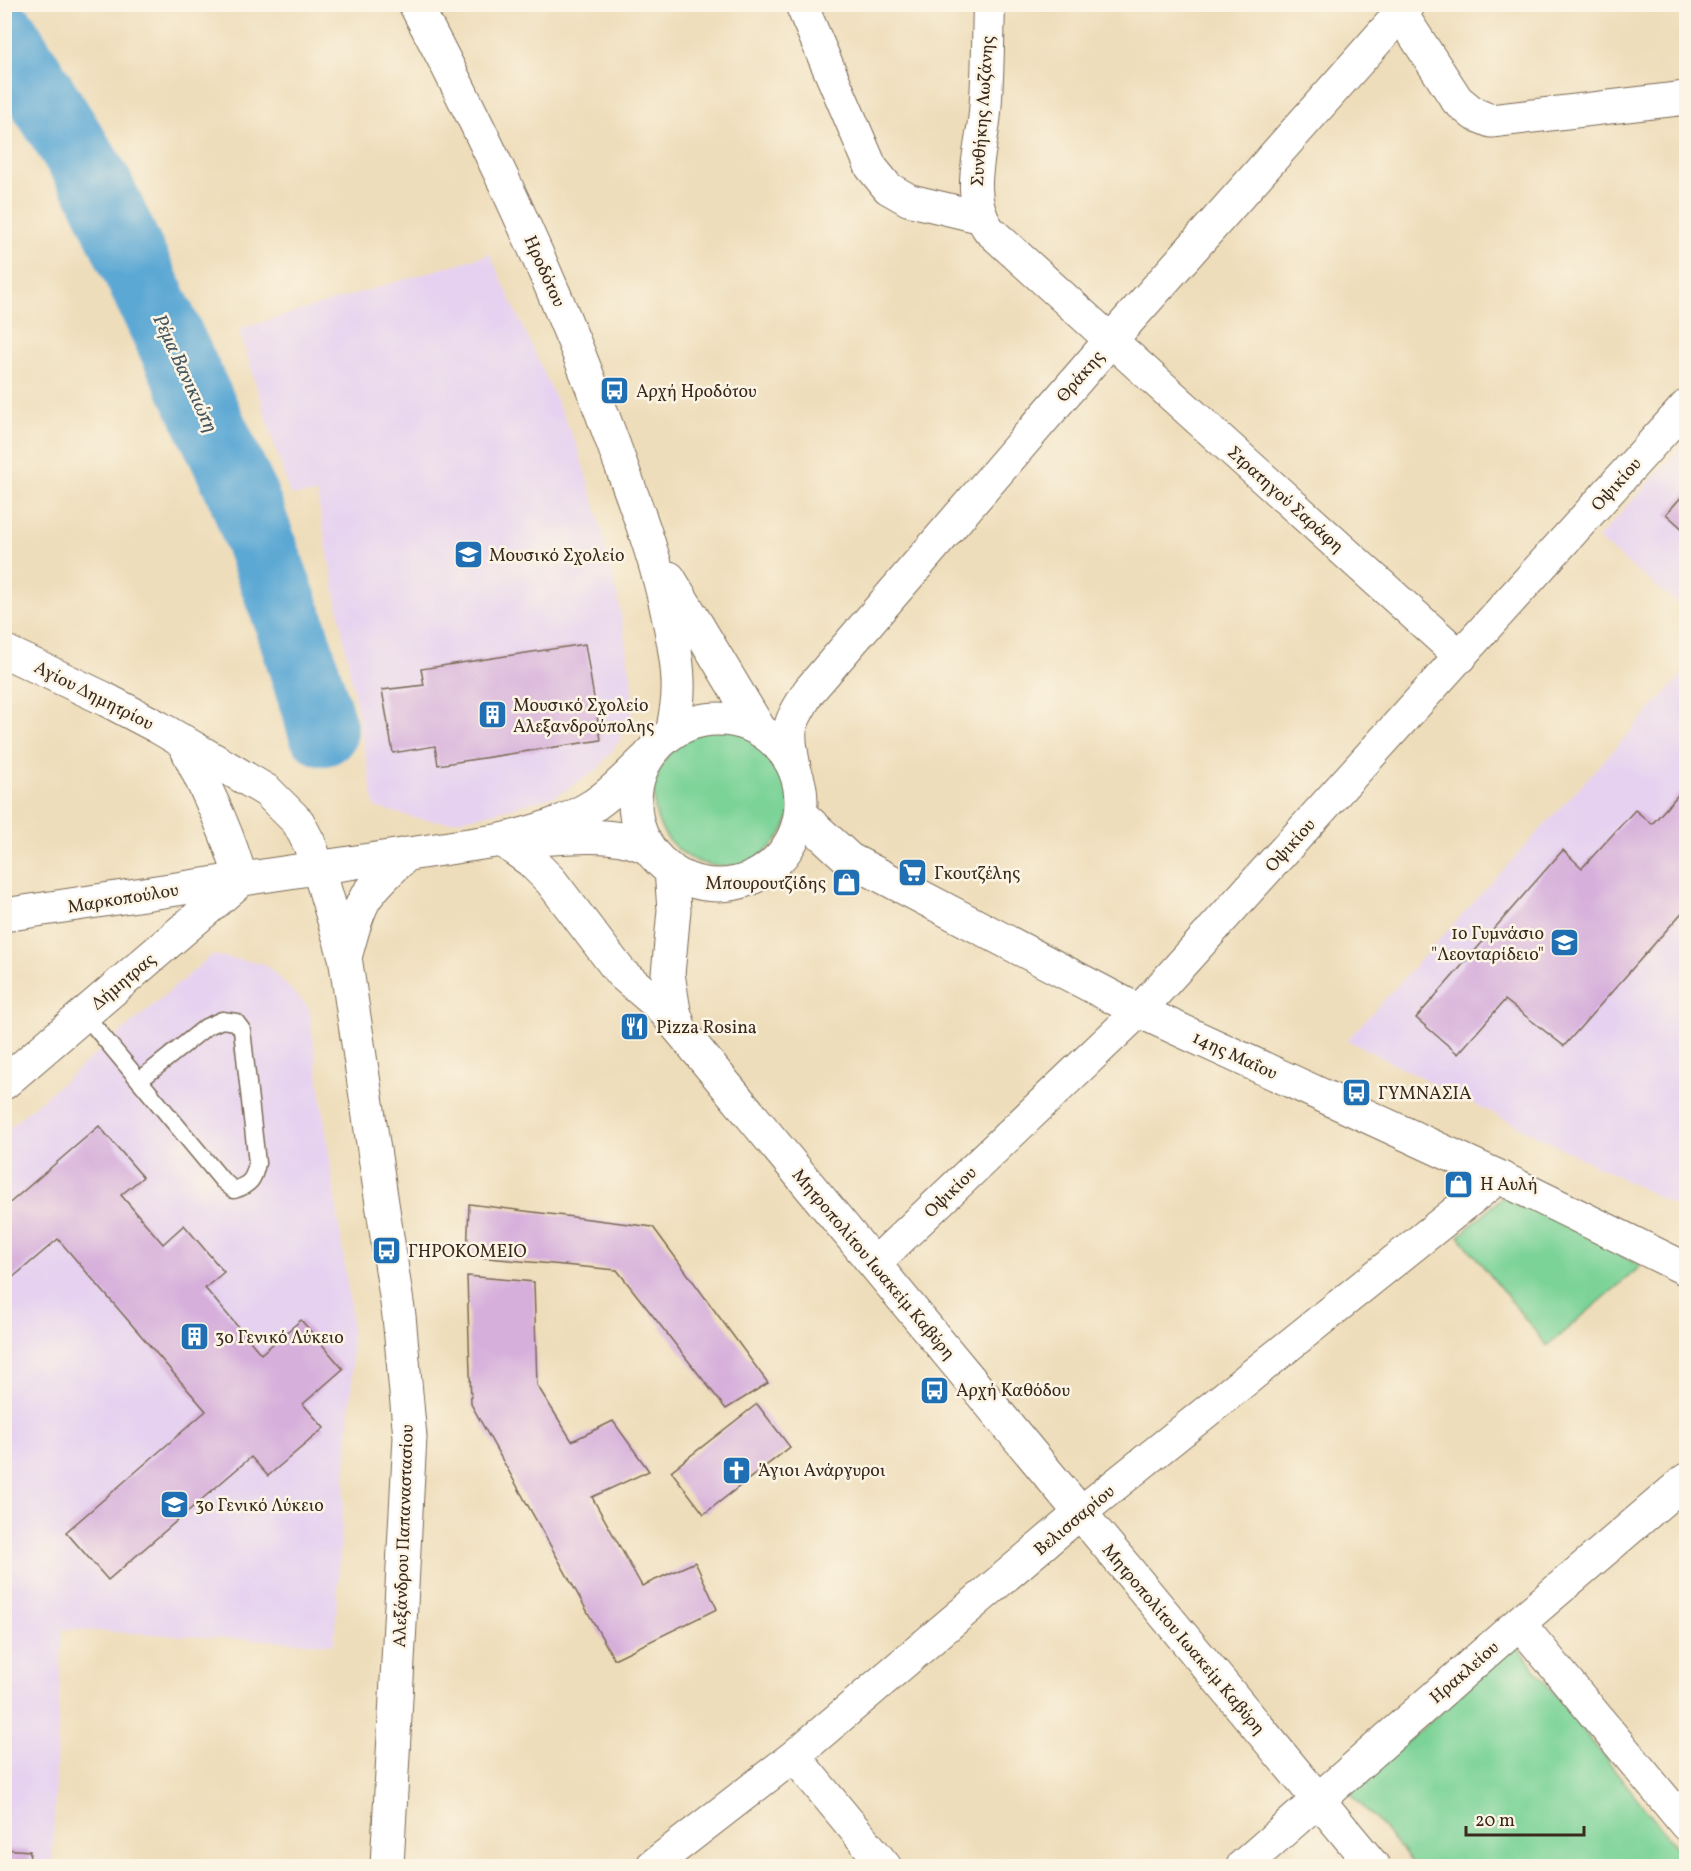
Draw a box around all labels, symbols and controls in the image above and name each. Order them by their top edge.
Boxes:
street label: Συνθήκης Λωζάνης [966,35,1001,187]
street label: Ηροδότου [517,232,570,311]
water label: Ρέμα Βανικιώτη [144,310,224,438]
street label: Θράκης [1052,346,1111,408]
bus stop icon: Αρχή Ηροδότου [599,375,631,407]
place label: Αρχή Ηροδότου [636,380,757,405]
street label: Στρατηγού Σαράφη [1221,441,1349,559]
street label: Οψικίου [1586,453,1648,517]
school or university icon: Μουσικό Σχολείο [452,539,484,571]
place label: Μουσικό Σχολείο [489,544,625,569]
street label: Αγίου Δημητρίου [29,655,157,737]
place label: Μουσικό Σχολείο Αλεξανδρούπολης [513,694,654,740]
building icon: Μουσικό Σχολείο Αλεξανδρούπολης [476,699,508,731]
street label: Οψικίου [1260,814,1322,878]
supermarket icon: Γκουτζέλης [897,857,929,889]
place label: Γκουτζέλης [934,862,1020,887]
shop icon: Μπουρουτζίδης [831,867,863,899]
place label: Μπουρουτζίδης [705,872,826,897]
street label: Μαρκοπούλου [66,878,181,921]
place label: 1ο Γυμνάσιο "Λεονταρίδειο" [1431,922,1544,968]
school or university icon: 1ο Γυμνάσιο "Λεονταρίδειο" [1549,927,1581,959]
street label: Δήμητρας [86,948,162,1017]
restaurant icon: Pizza Rosina [619,1011,651,1043]
place label: Pizza Rosina [656,1016,757,1041]
street label: 14ης Μαΐου [1188,1026,1281,1087]
bus stop icon: ΓΥΜΝΑΣΙΑ [1341,1077,1373,1109]
place label: ΓΥΜΝΑΣΙΑ [1378,1082,1472,1107]
street label: Οψικίου [919,1162,983,1225]
street label: Μητροπολίτου Ιωακείμ Καβύρη [785,1164,960,1366]
shop icon: Η Αυλή [1443,1168,1475,1200]
place label: Η Αυλή [1480,1173,1538,1198]
bus stop icon: ΓΗΡΟΚΟΜΕΙΟ [371,1235,403,1267]
place label: ΓΗΡΟΚΟΜΕΙΟ [408,1240,527,1265]
building icon: 3ο Γενικό Λύκειο [178,1321,210,1353]
place label: 3ο Γενικό Λύκειο [215,1326,344,1351]
bus stop icon: Αρχή Καθόδου [919,1374,951,1406]
place label: Αρχή Καθόδου [956,1379,1070,1404]
street label: Αλεξάνδρου Παπαναστασίου [388,1424,421,1648]
church icon: Άγιοι Ανάργυροι [721,1454,753,1486]
place label: Άγιοι Ανάργυροι [758,1459,886,1484]
street label: Βελισσαρίου [1029,1480,1121,1562]
school or university icon: 3o Γενικό Λύκειο [158,1489,190,1521]
place label: 3o Γενικό Λύκειο [195,1494,324,1519]
street label: Μητροπολίτου Ιωακείμ Καβύρη [1095,1539,1270,1741]
street label: Ηρακλείου [1425,1636,1505,1710]
scale bar [1466,1799,1584,1837]
text: 20 m [1475,1809,1515,1834]

